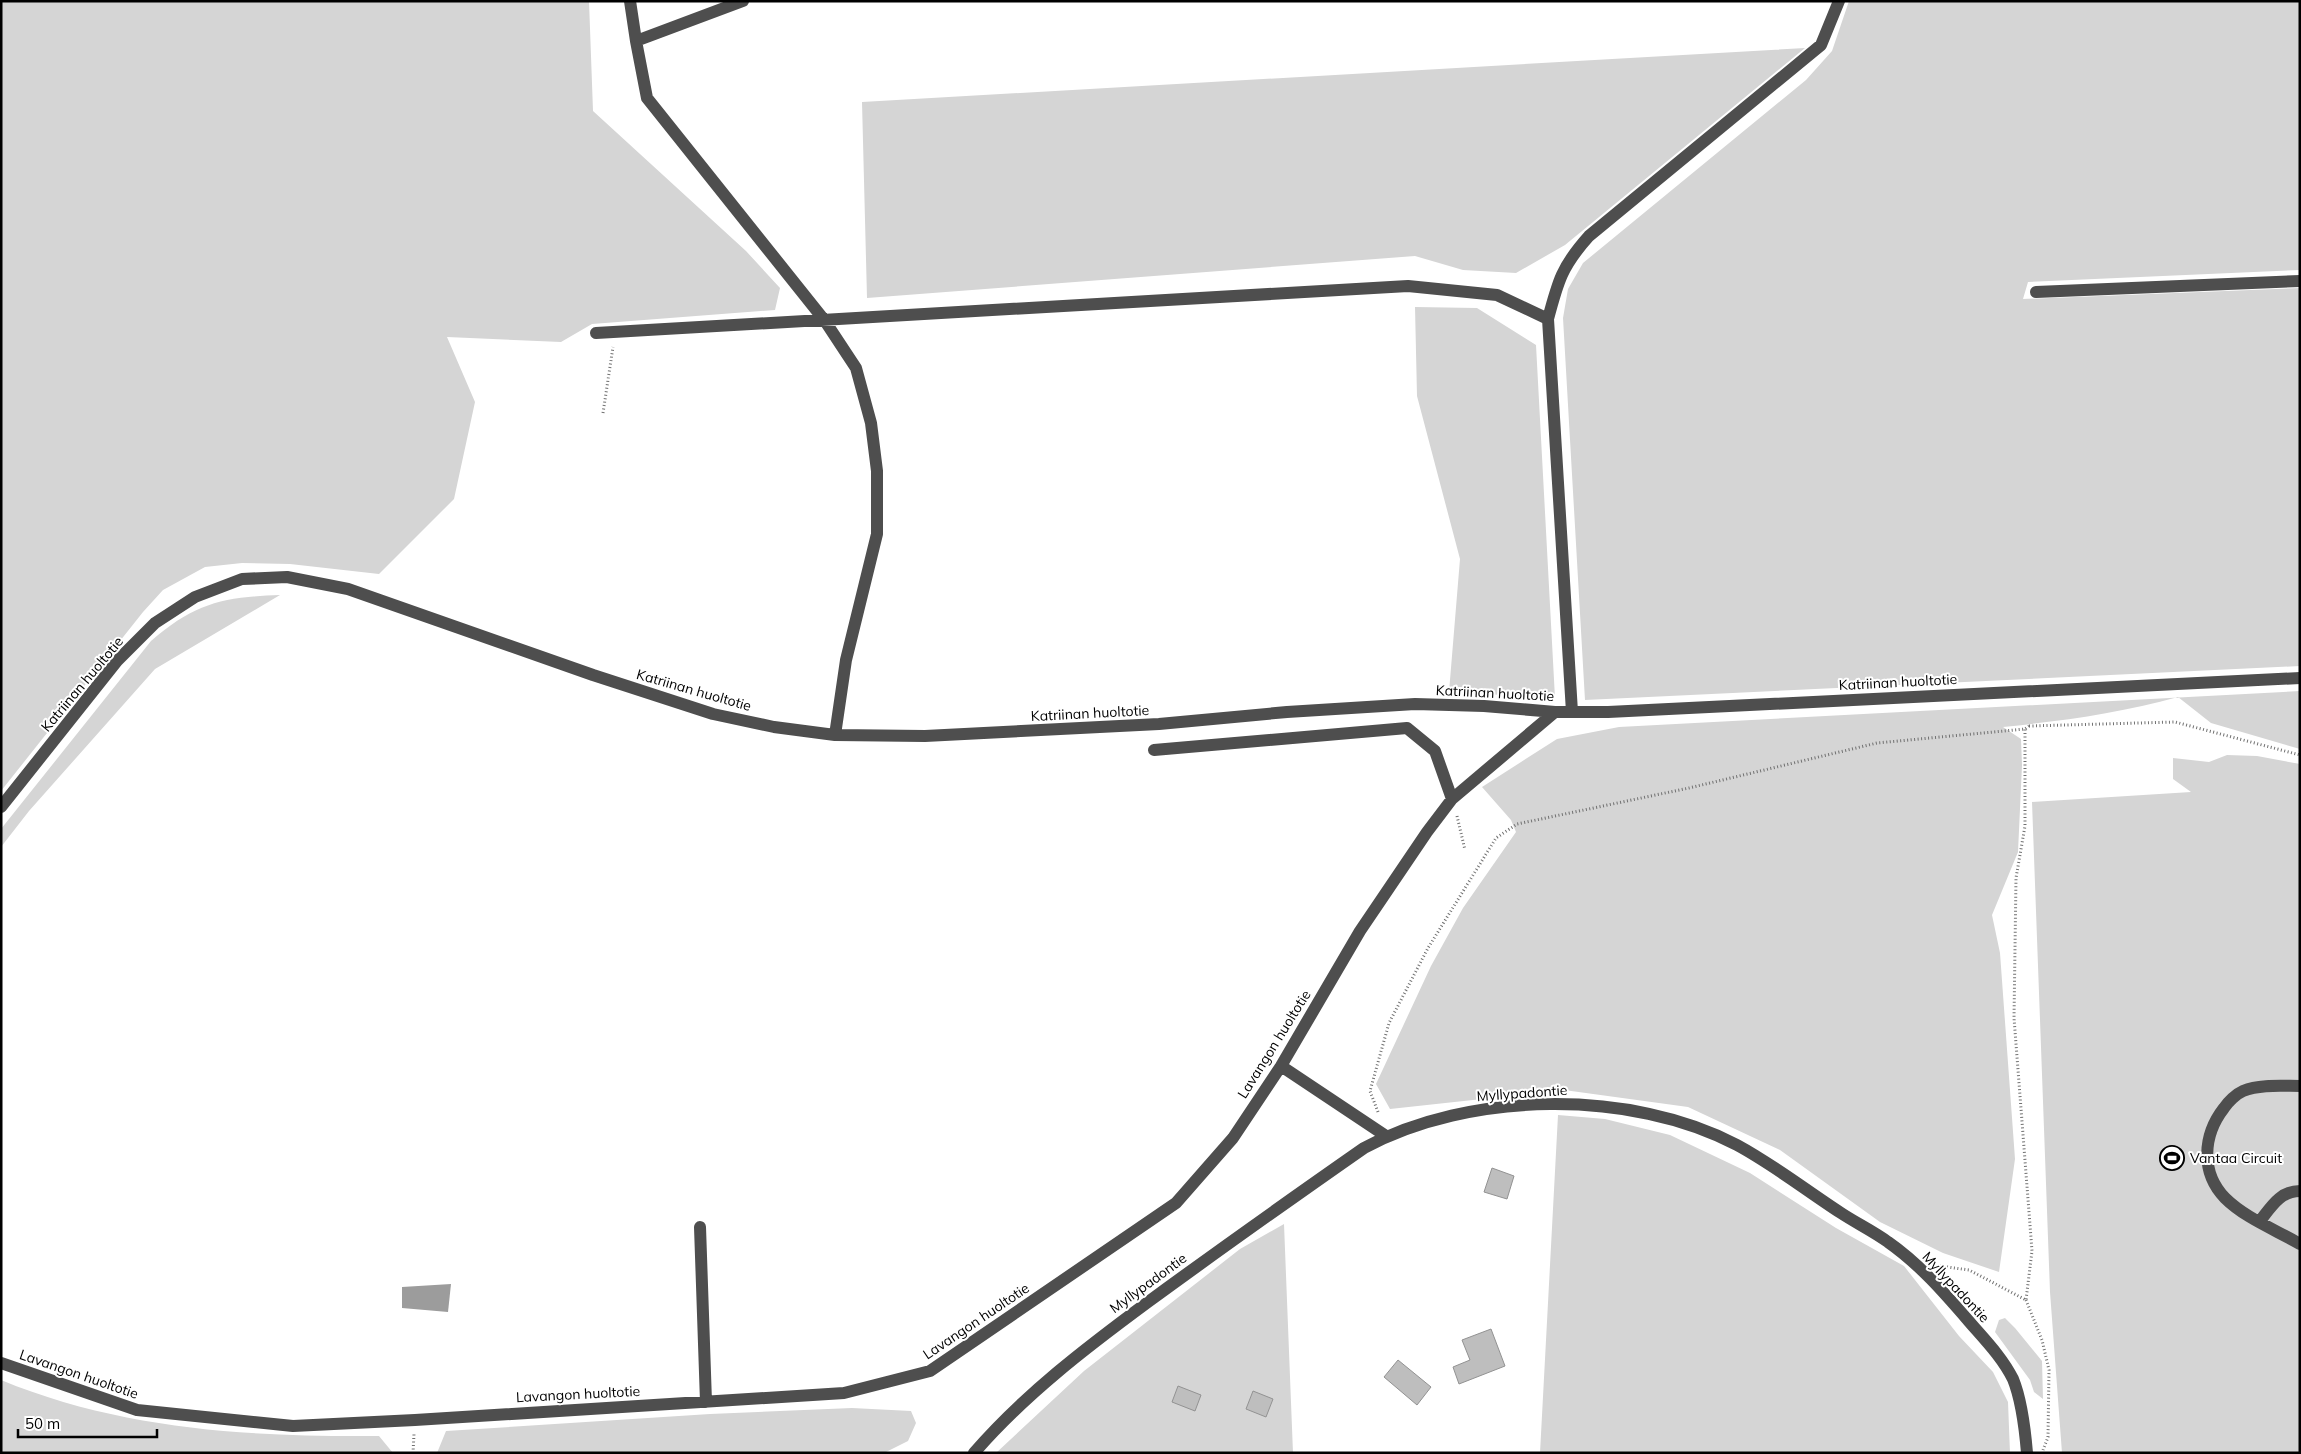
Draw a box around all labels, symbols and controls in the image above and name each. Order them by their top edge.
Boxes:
street label: Katriinan huoltotie [37,633,127,735]
street label: Katriinan huoltotie [635,665,753,715]
street label: Katriinan huoltotie [1838,670,1958,694]
street label: Katriinan huoltotie [1435,681,1555,705]
street label: Katriinan huoltotie [1030,701,1150,725]
street label: Lavangon huoltotie [1233,986,1315,1102]
street label: Myllypadontie [1476,1081,1568,1105]
sports icon: Vantaa Circuit [2159,1145,2185,1171]
place label: Vantaa Circuit [2190,1149,2282,1167]
street label: Myllypadontie [1918,1248,1994,1326]
street label: Myllypadontie [1106,1249,1190,1317]
street label: Lavangon huoltotie [919,1279,1033,1363]
street label: Lavangon huoltotie [17,1345,141,1403]
street label: Lavangon huoltotie [515,1382,641,1406]
scale bar [18,1406,156,1438]
text: 50 m [25,1414,60,1433]

